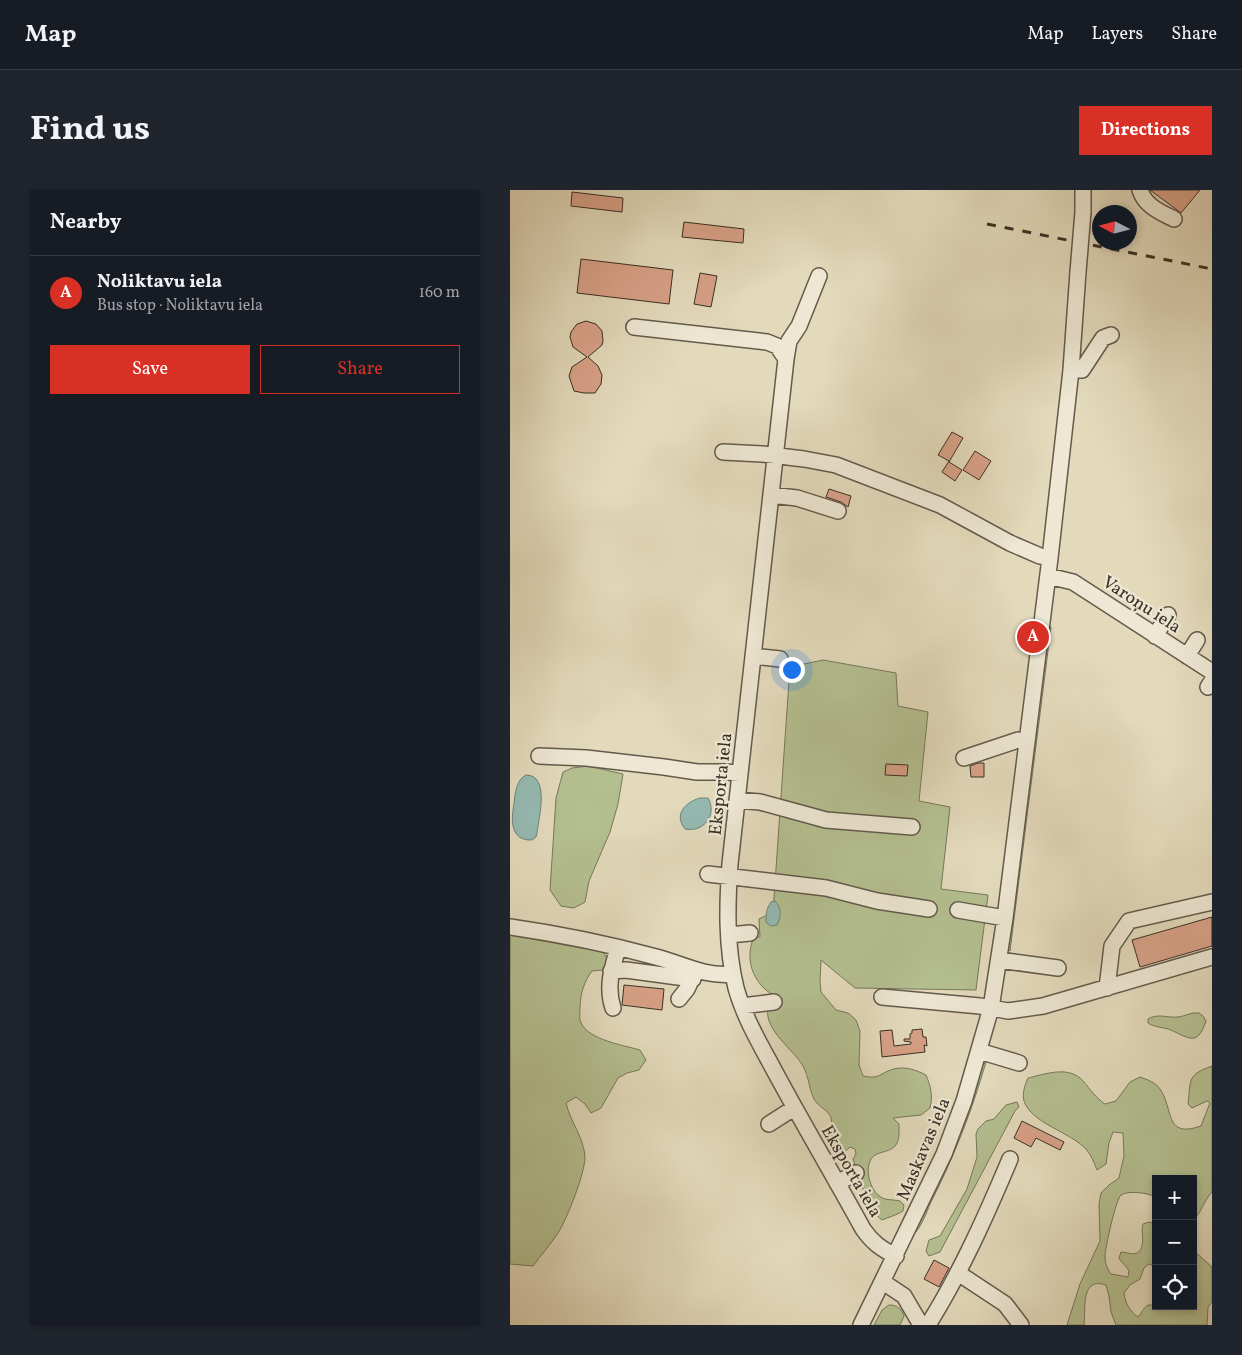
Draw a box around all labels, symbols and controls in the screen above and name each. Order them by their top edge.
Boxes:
text: Map [25,18,76,52]
text: Map [1027,22,1063,47]
text: Layers [1091,22,1143,47]
text: Share [1171,22,1217,47]
text: Find us [30,106,150,154]
button: Directions [1079,106,1212,155]
north arrow [1092,205,1137,250]
text: Nearby [50,208,121,237]
text: Noliktavu iela [97,269,222,295]
text: A [60,282,72,304]
text: 160 m [419,282,460,304]
text: Bus stop · Noliktavu iela [97,295,263,317]
button: Save [50,345,250,394]
button: Share [260,345,460,394]
street label: Varoņu iela [1097,570,1186,640]
pin: A [1017,618,1049,656]
your location [779,657,805,683]
street label: Eksporta iela [704,732,739,837]
street label: Maskavas iela [891,1094,957,1205]
street label: Eksporta iela [814,1121,887,1223]
map controls [1152,1175,1197,1310]
button: + [1152,1175,1197,1220]
button: − [1152,1220,1197,1265]
button: locate [1152,1265,1197,1310]

